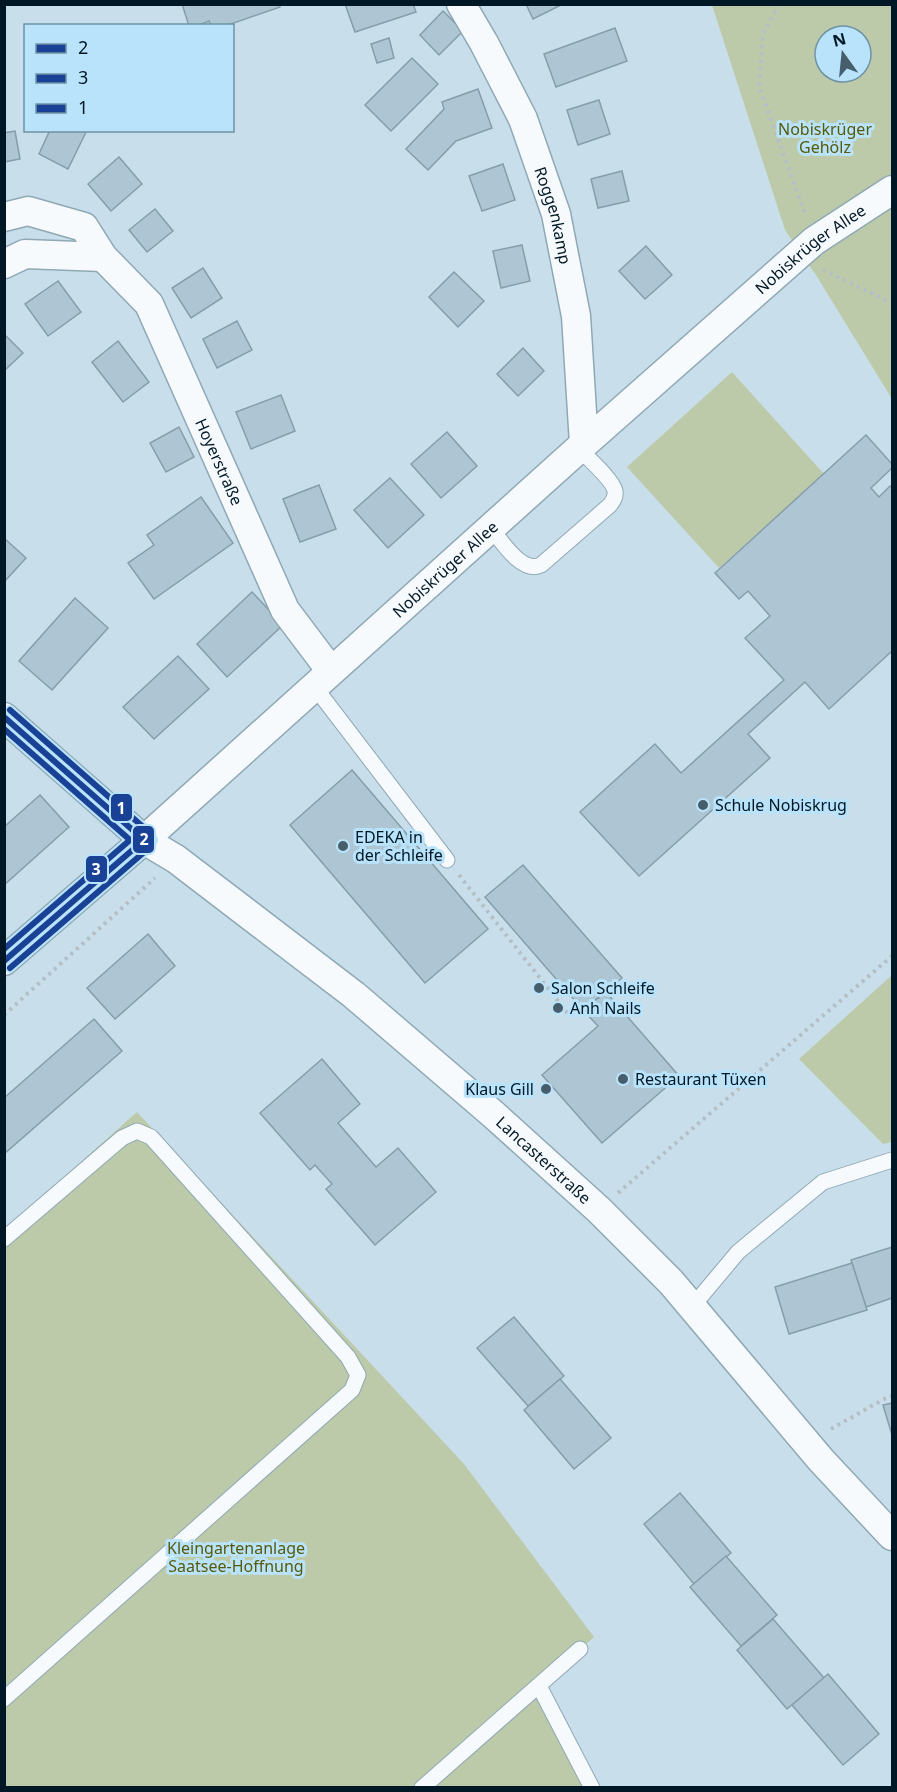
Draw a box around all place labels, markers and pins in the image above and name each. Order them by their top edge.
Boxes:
place label: Schule Nobiskrug [715,794,847,816]
marker: Schule Nobiskrug [696,798,710,812]
place label: EDEKA in der Schleife [355,826,443,866]
marker: EDEKA in der Schleife [336,839,350,853]
place label: Salon Schleife [551,977,655,999]
marker: Salon Schleife [532,981,546,995]
place label: Anh Nails [570,997,641,1019]
marker: Anh Nails [551,1001,565,1015]
place label: Restaurant Tüxen [635,1068,766,1090]
marker: Restaurant Tüxen [616,1072,630,1086]
place label: Klaus Gill [465,1078,534,1100]
marker: Klaus Gill [539,1082,553,1096]

